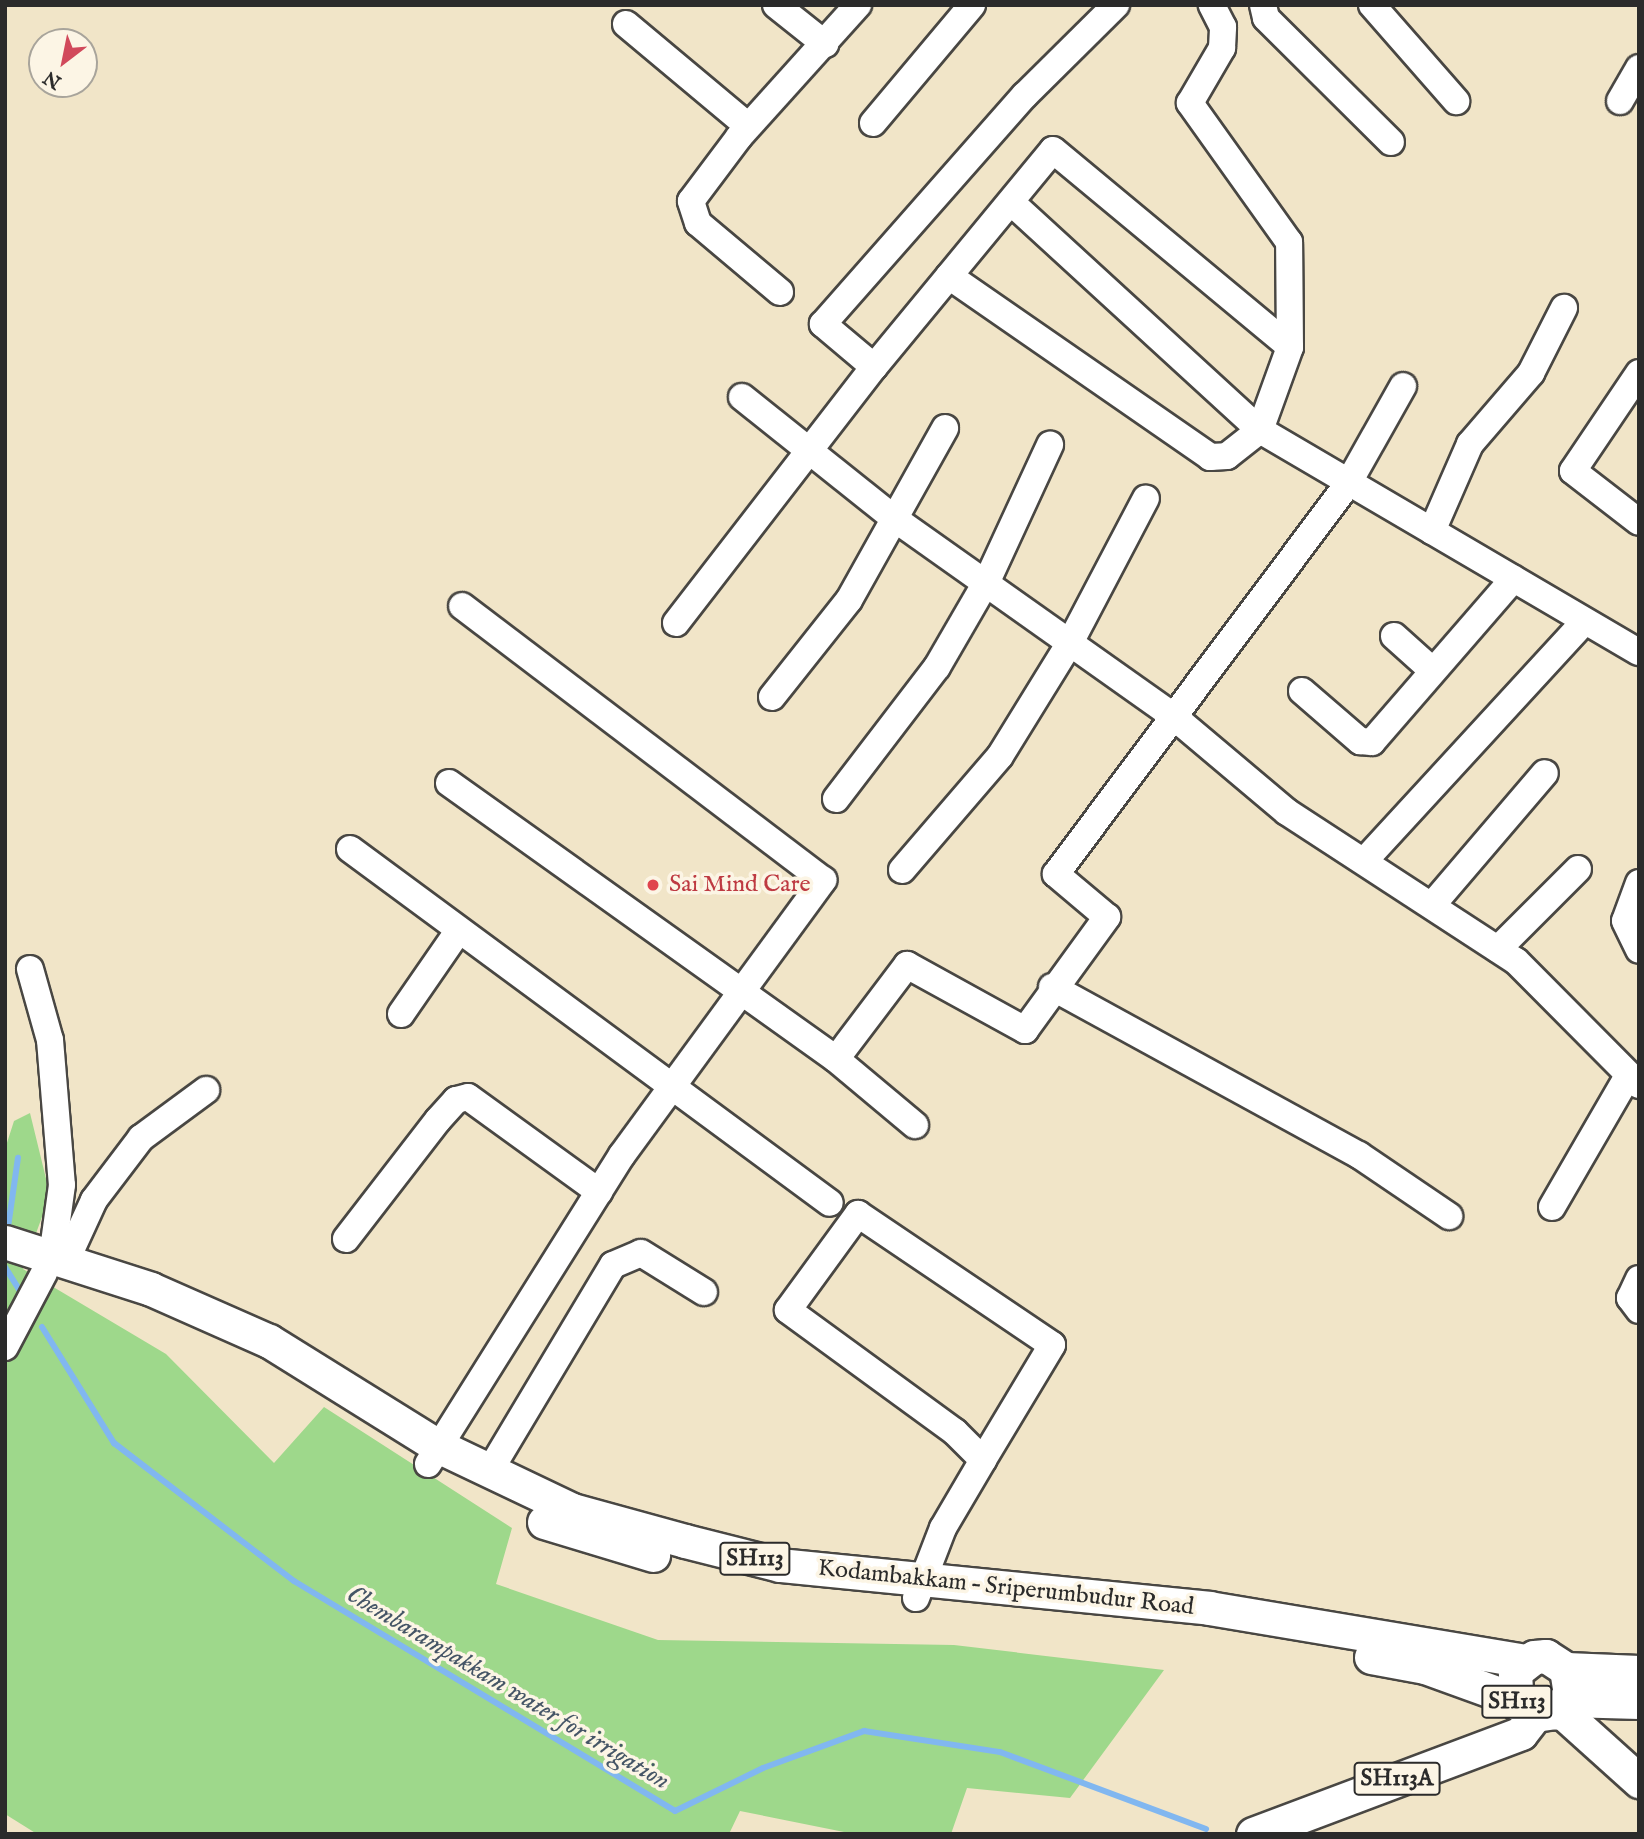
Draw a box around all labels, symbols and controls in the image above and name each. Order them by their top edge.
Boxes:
north arrow [28,28,98,98]
text: N [40,65,66,94]
place label: Sai Mind Care [669,871,811,899]
marker: Sai Mind Care [643,875,663,895]
road number: SH113 [718,1540,792,1578]
street label: Kodambakkam – Sriperumbudur Road [817,1554,1195,1622]
water label: Chembarampakkam water for irrigation [341,1579,675,1797]
road number: SH113 [1480,1682,1554,1722]
road number: SH113A [1353,1760,1441,1798]

